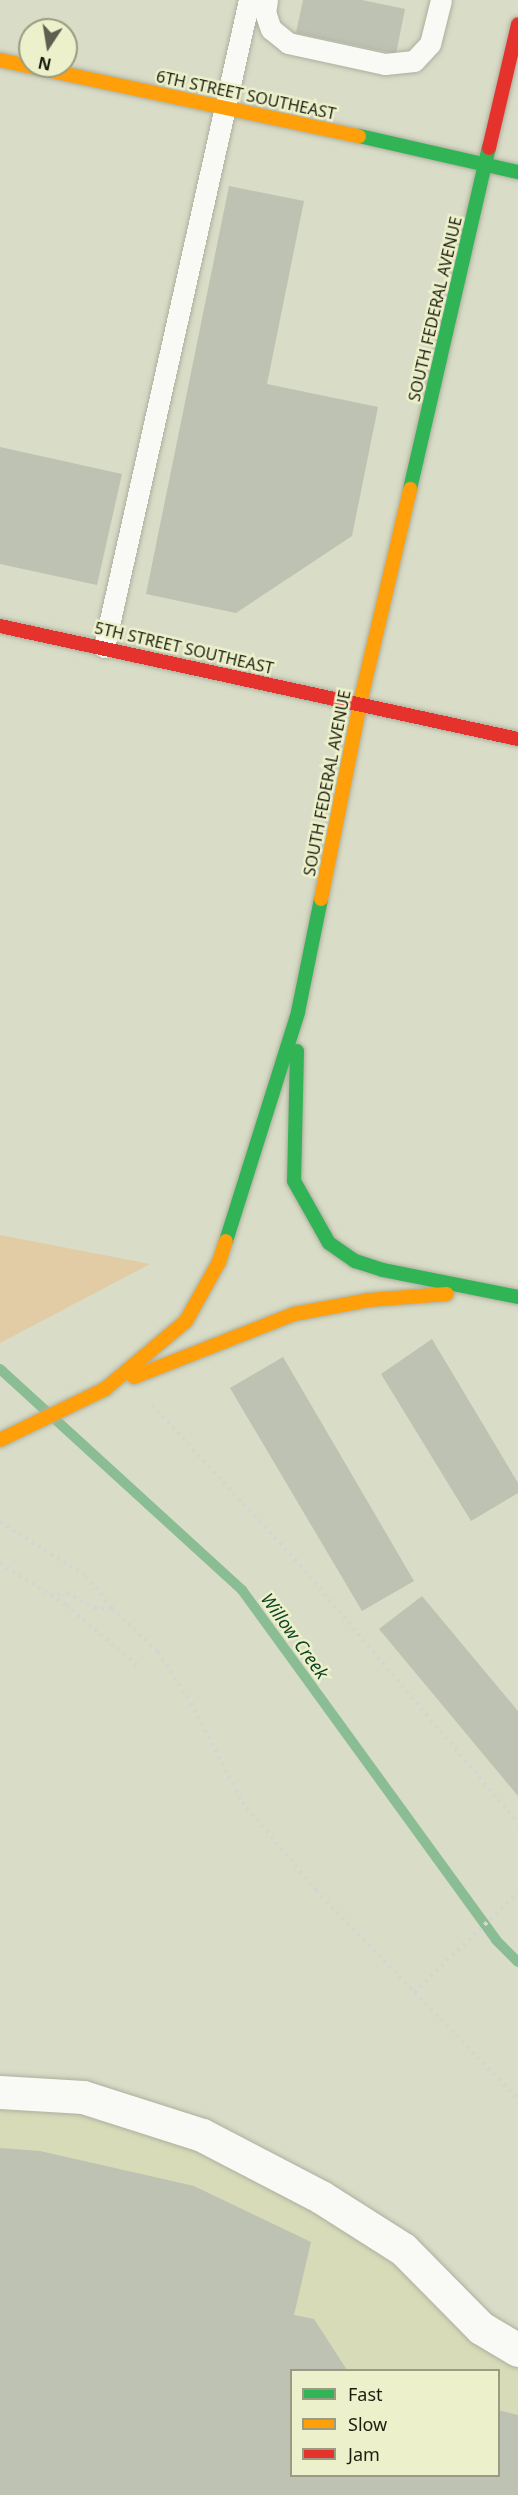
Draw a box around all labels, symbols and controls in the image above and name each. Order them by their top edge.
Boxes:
north arrow [18,18,78,78]
text: N [36,52,53,76]
street label: 6TH STREET SOUTHEAST [154,67,338,123]
street label: SOUTH FEDERAL AVENUE [404,215,466,403]
street label: 5TH STREET SOUTHEAST [93,618,275,678]
street label: SOUTH FEDERAL AVENUE [300,688,354,878]
water label: Willow Creek [257,1589,333,1683]
legend [290,2369,500,2477]
text: Fast [348,2382,383,2406]
text: Slow [348,2412,387,2436]
text: Jam [348,2442,380,2466]

